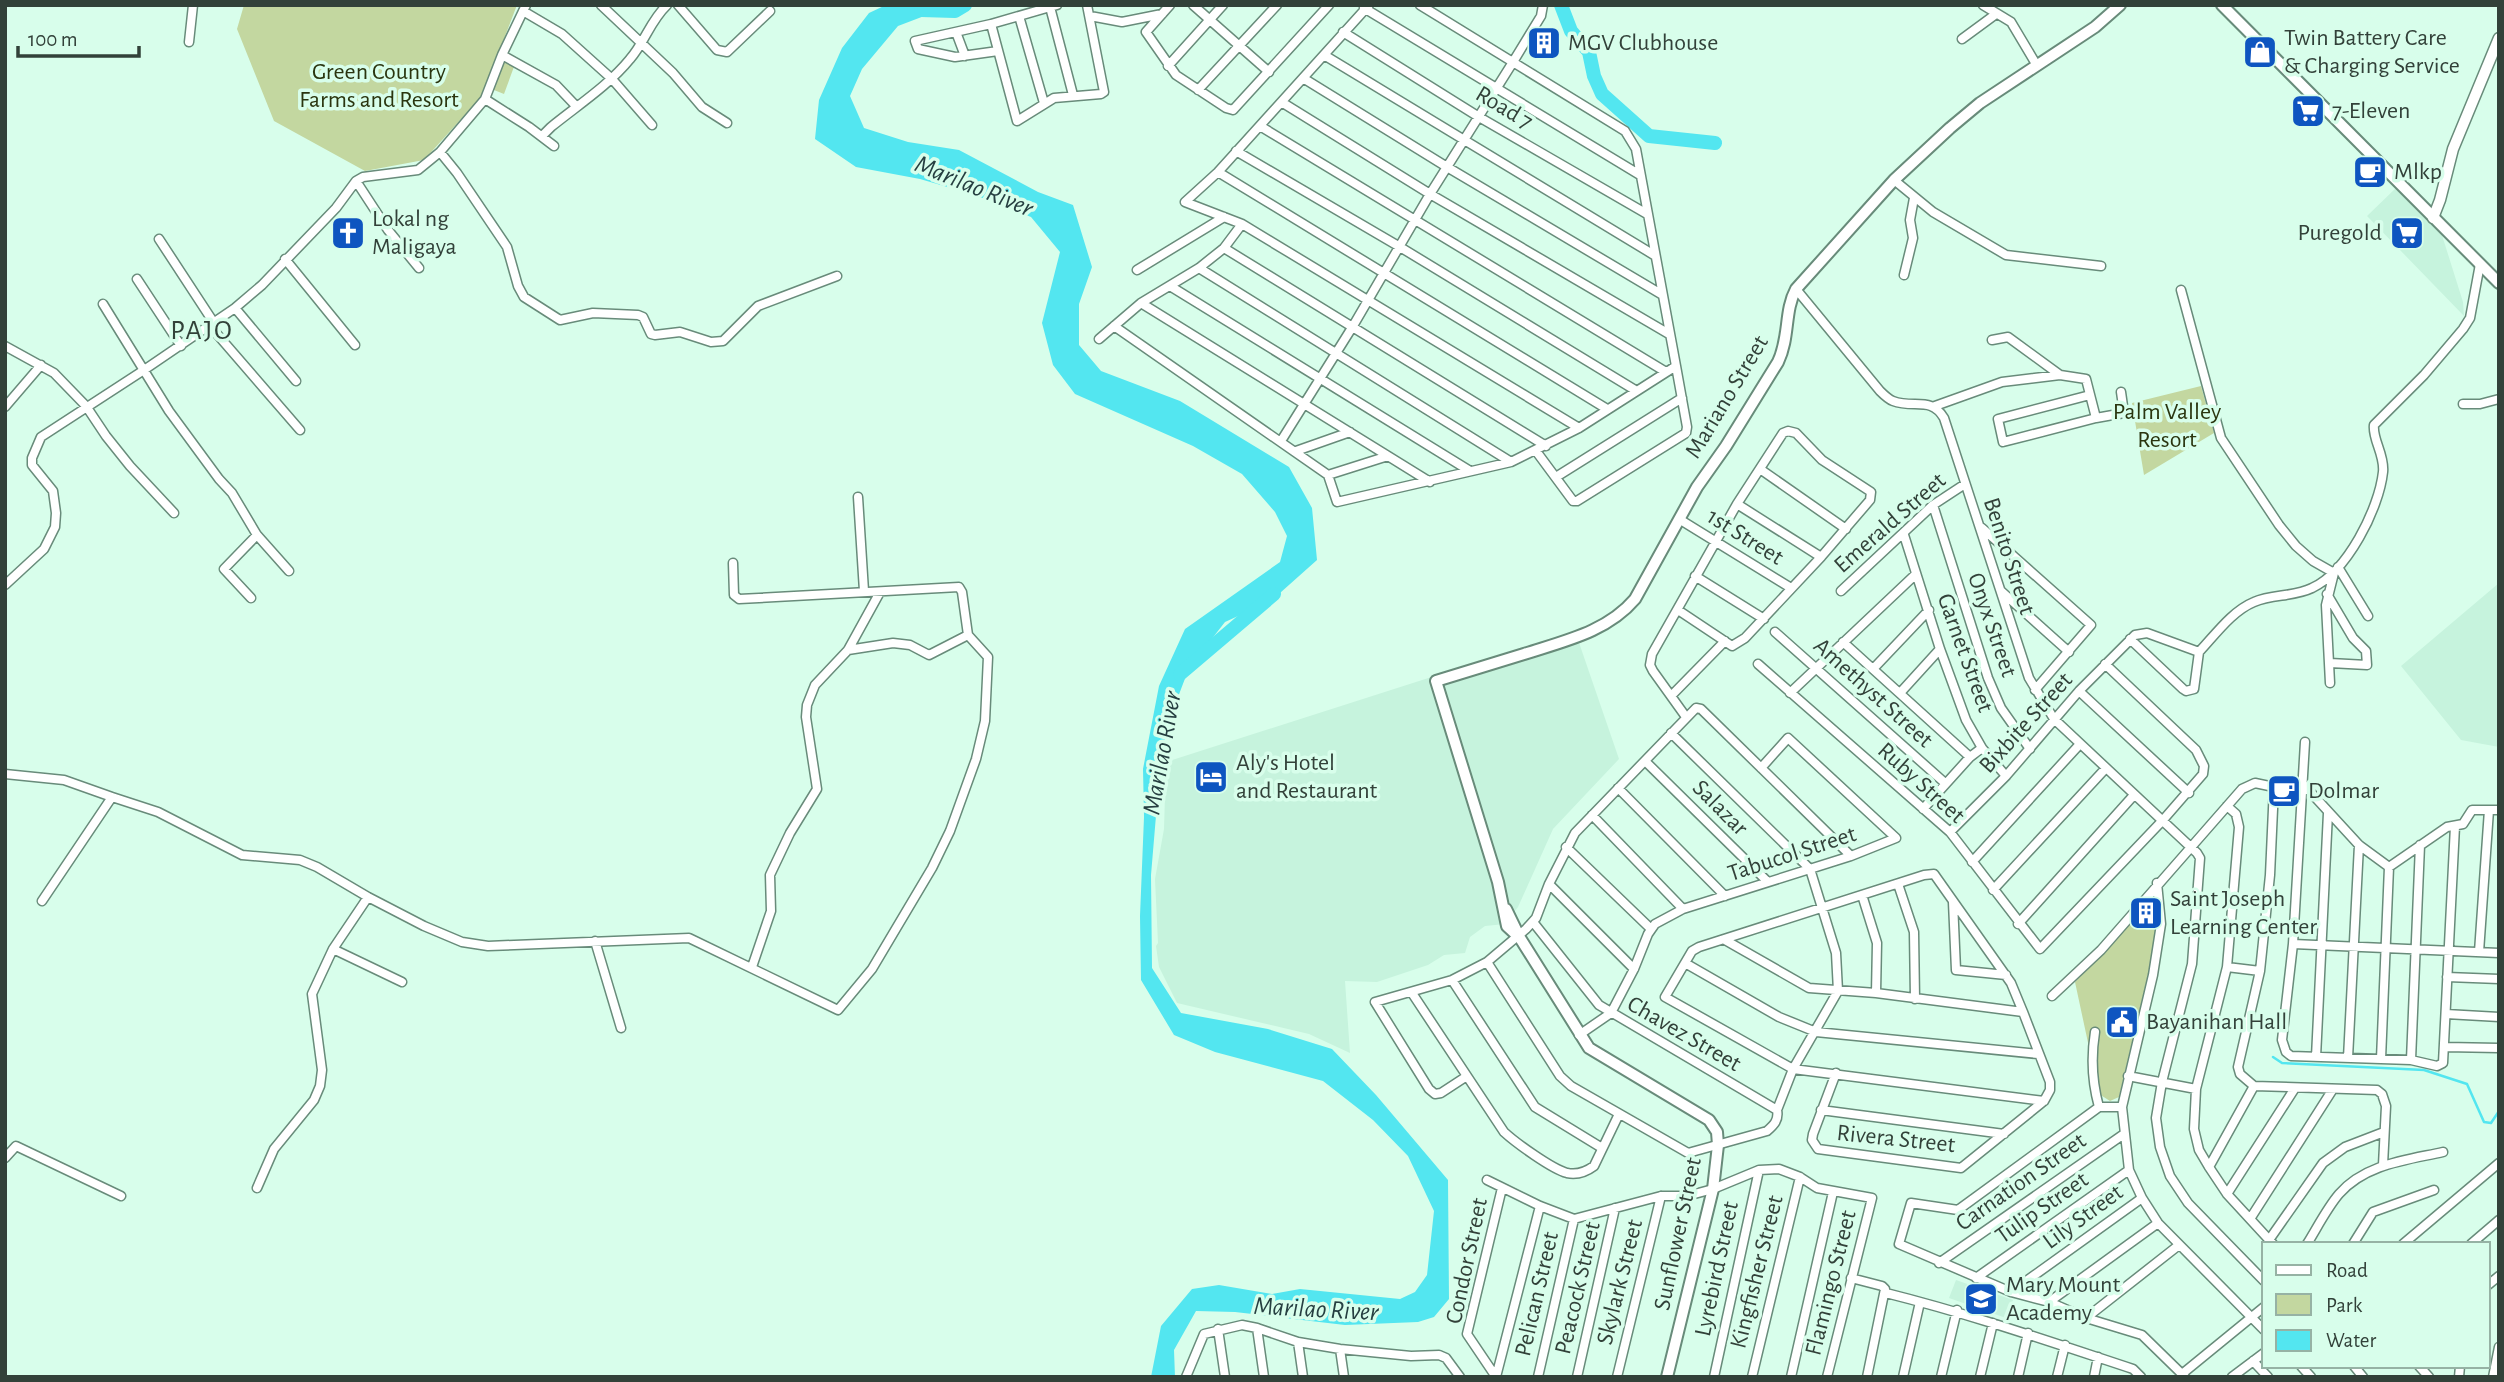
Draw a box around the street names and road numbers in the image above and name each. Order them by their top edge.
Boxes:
street label: Road 7 [1471,82,1537,134]
street label: Mariano Street [1681,331,1773,463]
street label: Emerald Street [1830,468,1951,578]
street label: Benito Street [1979,495,2039,618]
street label: 1st Street [1702,504,1788,570]
street label: Onyx Street [1963,570,2021,680]
street label: Garnet Street [1932,590,1998,716]
street label: Amethyst Street [1809,634,1937,753]
street label: Bixbite Street [1975,668,2077,778]
street label: Ruby Street [1873,738,1969,828]
street label: Salazar [1688,776,1752,840]
street label: Tabucol Street [1725,822,1859,886]
street label: Chavez Street [1623,992,1745,1076]
street label: Rivera Street [1836,1121,1957,1157]
street label: Carnation Street [1952,1128,2091,1236]
street label: Sunflower Street [1650,1155,1706,1313]
street label: Tulip Street [1991,1167,2093,1248]
street label: Lily Street [2039,1180,2128,1254]
street label: Kingfisher Street [1726,1193,1788,1351]
street label: Condor Street [1442,1196,1492,1326]
street label: Lyrebird Street [1691,1199,1743,1339]
street label: Flamingo Street [1801,1208,1861,1358]
street label: Skylark Street [1593,1217,1647,1347]
street label: Peacock Street [1551,1219,1605,1357]
street label: Pelican Street [1511,1229,1563,1359]

